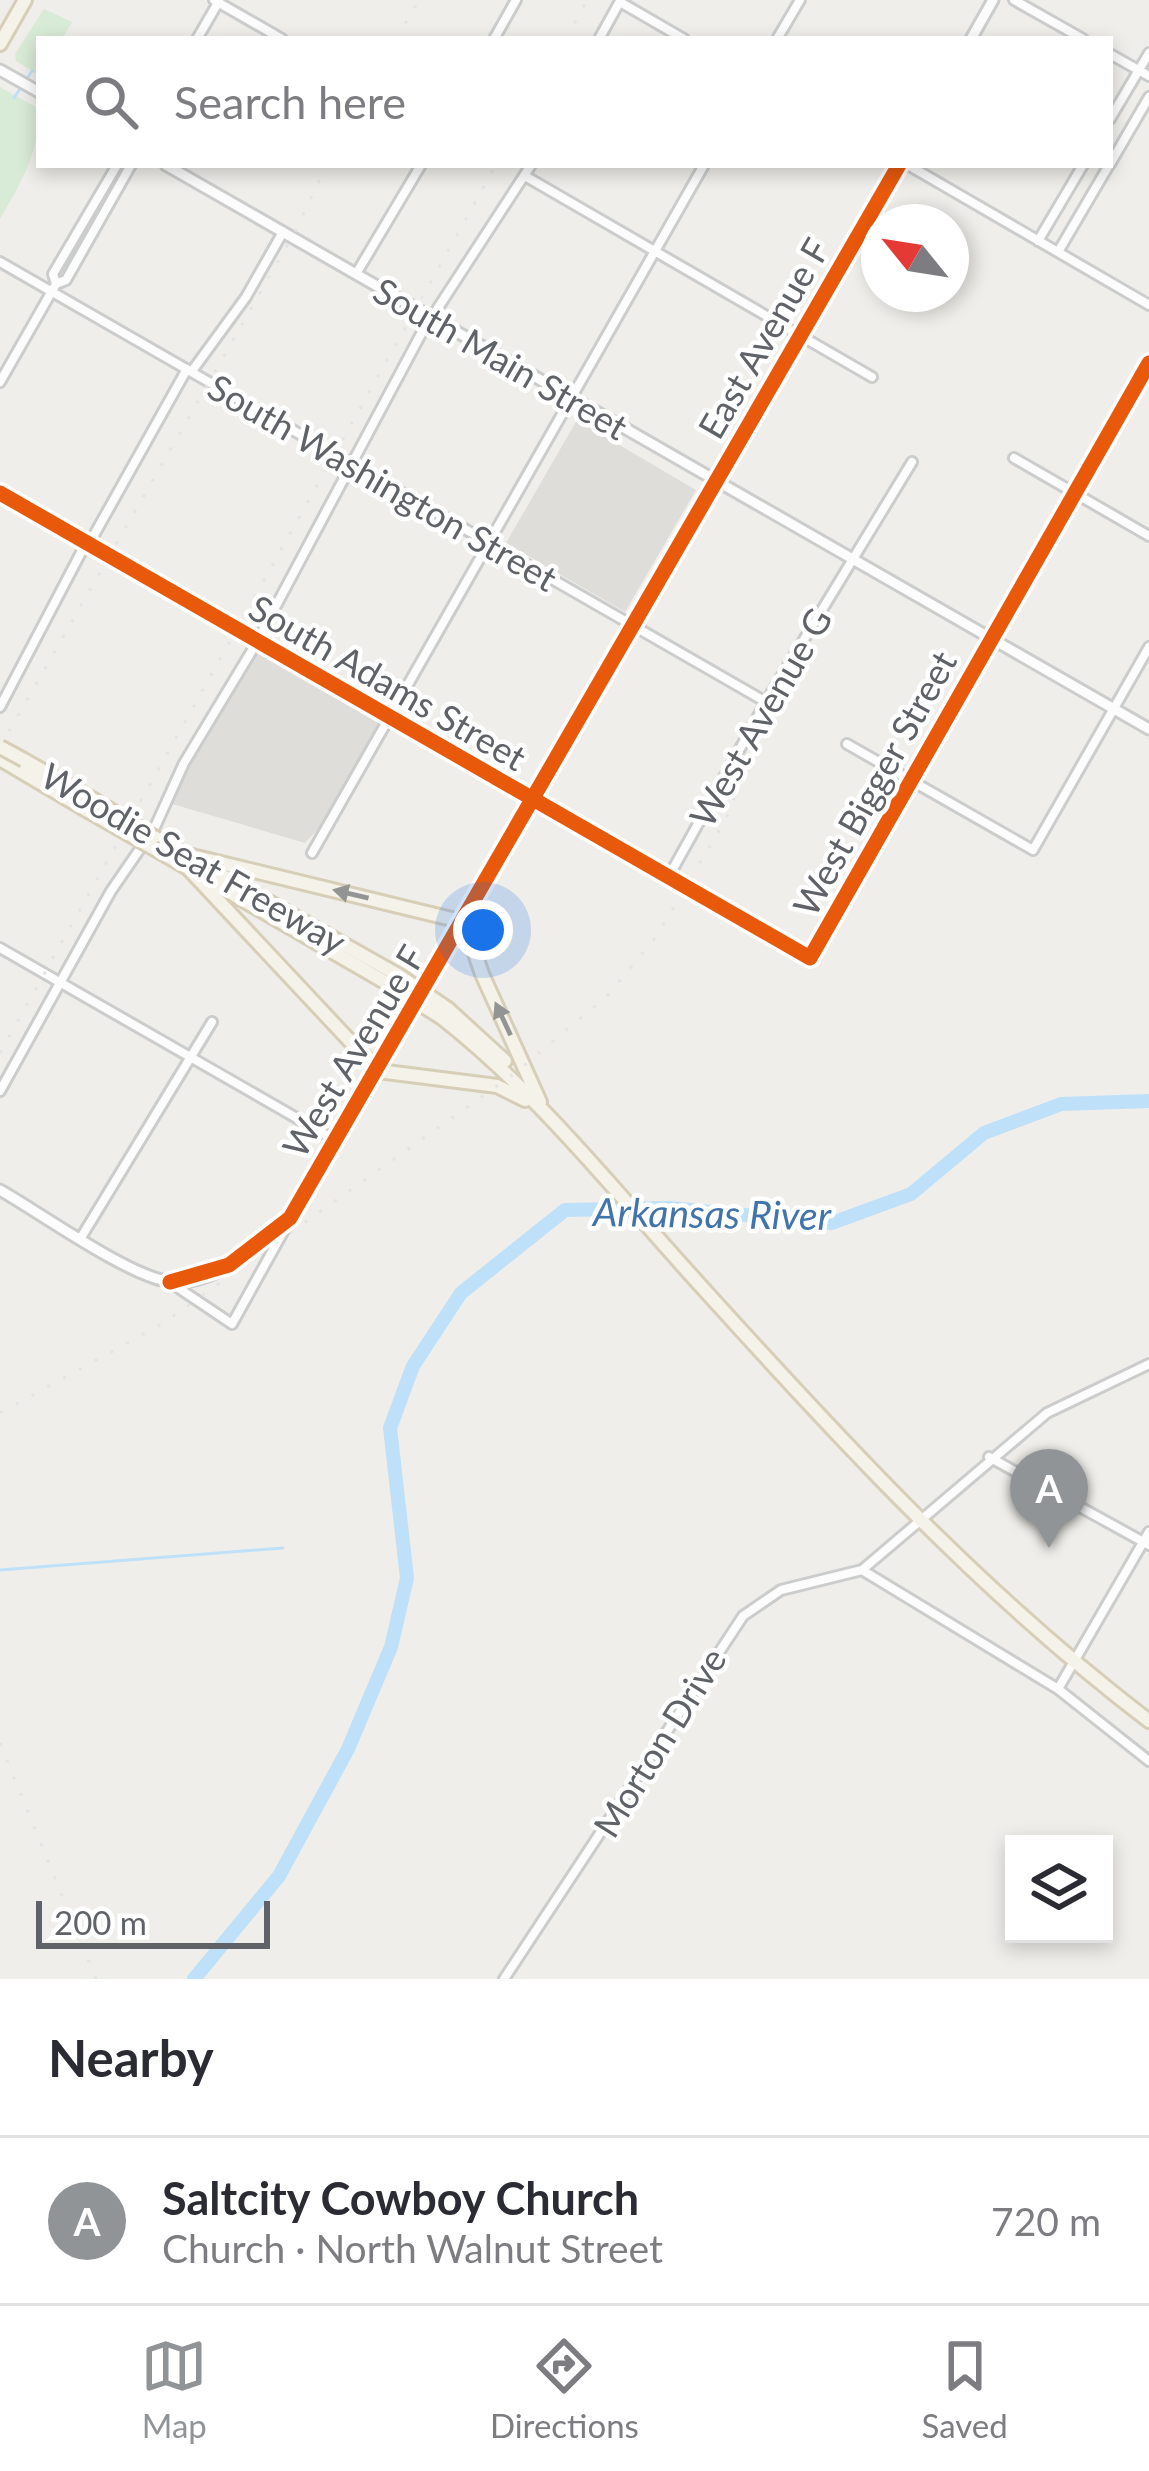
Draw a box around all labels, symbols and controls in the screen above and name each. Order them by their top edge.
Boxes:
search box [36,36,1113,168]
icon: search [78,69,144,135]
text: Search here [174,75,406,129]
north arrow [861,204,969,312]
street label: East Avenue F [688,230,838,446]
street label: South Main Street [366,268,636,449]
street label: South Washington Street [201,364,565,600]
street label: South Adams Street [242,585,534,779]
street label: West Avenue G [680,600,840,834]
street label: West Bigger Street [783,643,965,923]
street label: Woodie Seat Freeway [34,753,355,963]
one-way arrow [332,884,369,903]
your location [453,900,513,960]
street label: West Avenue F [272,937,434,1165]
one-way arrow [492,1001,512,1036]
water label: Arkansas River [591,1188,832,1238]
pin: A [1010,1449,1088,1548]
street label: Morton Drive [583,1639,735,1845]
map controls [1005,1835,1113,1943]
button: layers [1005,1835,1113,1943]
scale bar [36,1895,270,1948]
text: 200 m [54,1902,147,1942]
text: Nearby [48,2027,214,2088]
text: Saltcity Cowboy Church [162,2171,639,2225]
text: A [73,2198,101,2244]
text: 720 m [991,2198,1101,2244]
text: Church · North Walnut Street [162,2225,663,2271]
tab: Map [141,2333,207,2445]
tab: Directions [490,2333,639,2445]
tab: Saved [921,2333,1008,2445]

